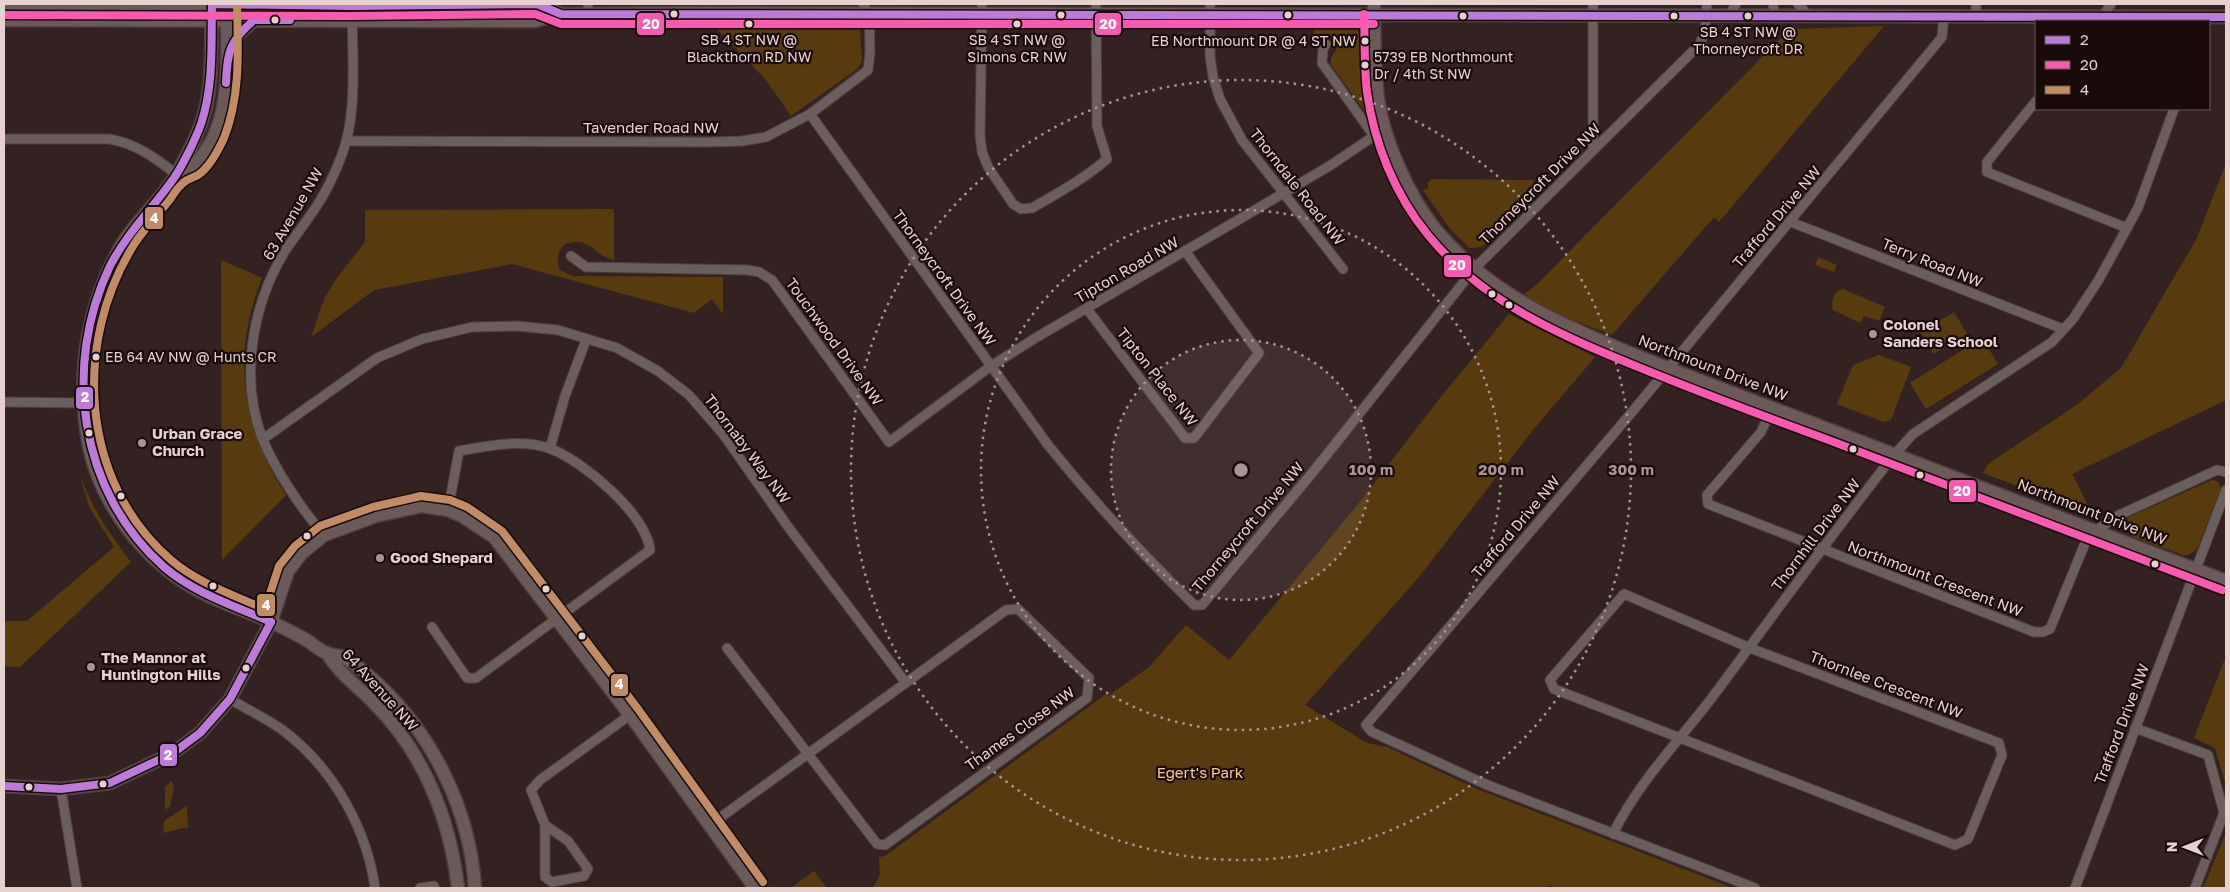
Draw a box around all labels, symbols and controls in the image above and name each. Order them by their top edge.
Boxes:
unlabelled marker [669,9,679,19]
unlabelled marker [1056,10,1066,20]
unlabelled marker [1283,10,1293,20]
unlabelled marker [1458,11,1468,21]
unlabelled marker [1669,11,1679,21]
marker: SB 4 ST NW @ Thorneycroft DR [1743,11,1753,21]
line badge: 20 [636,12,665,36]
line badge: 20 [1094,12,1122,36]
unlabelled marker [270,15,280,25]
text: 20 [642,15,660,32]
text: 20 [1099,15,1117,32]
marker: SB 4 ST NW @ Blackthorn RD NW [744,19,754,29]
marker: SB 4 ST NW @ Simons CR NW [1012,19,1022,29]
legend [2035,20,2210,110]
place label: SB 4 ST NW @ Thorneycroft DR [1693,23,1803,57]
text: 2 [2080,30,2089,48]
place label: SB 4 ST NW @ Blackthorn RD NW [687,31,812,65]
place label: SB 4 ST NW @ Simons CR NW [967,31,1067,65]
place label: EB Northmount DR @ 4 ST NW [1151,32,1357,49]
marker: EB Northmount DR @ 4 ST NW [1360,36,1370,46]
place label: 5739 EB Northmount Dr / 4th St NW [1374,48,1513,82]
text: 20 [2080,55,2098,73]
marker: 5739 EB Northmount Dr / 4th St NW [1360,60,1370,70]
text: 4 [2080,80,2089,98]
street label: Tavender Road NW [583,118,719,136]
street label: Thorneycroft Drive NW [1475,119,1604,248]
street label: Thorndale Road NW [1246,124,1349,249]
street label: Trafford Drive NW [1728,162,1824,271]
street label: 63 Avenue NW [258,164,326,263]
line badge: 4 [144,206,164,230]
street label: Thorneycroft Drive NW [889,206,1000,349]
text: 4 [150,209,159,226]
street label: Tipton Road NW [1071,232,1182,306]
street label: Terry Road NW [1879,234,1985,291]
line badge: 20 [1443,254,1472,278]
text: 20 [1448,256,1466,273]
street label: Touchwood Drive NW [783,274,887,409]
unlabelled marker [1487,289,1497,299]
unlabelled marker [1504,300,1514,310]
place label: Colonel Sanders School [1883,315,1998,350]
street label: Tipton Place NW [1114,324,1202,429]
marker: Colonel Sanders School [1867,328,1879,340]
street label: Northmount Drive NW [1636,330,1791,404]
place label: EB 64 AV NW @ Hunts CR [105,348,276,365]
marker: EB 64 AV NW @ Hunts CR [91,352,101,362]
line badge: 2 [75,386,94,410]
text: 2 [81,388,90,405]
street label: Thornaby Way NW [701,390,795,507]
place label: Urban Grace Church [152,424,243,459]
unlabelled marker [84,428,94,438]
marker: Urban Grace Church [136,437,148,449]
unlabelled marker [1848,444,1858,454]
street label: Thorneycroft Drive NW [1188,458,1307,595]
text: 100 m [1349,460,1393,478]
text: 200 m [1478,460,1524,478]
text: 300 m [1608,460,1654,478]
centre of rings [1232,461,1250,479]
unlabelled marker [1915,470,1925,480]
street label: Trafford Drive NW [1467,472,1563,581]
street label: Northmount Drive NW [2015,474,2170,548]
street label: Thornhill Drive NW [1767,475,1863,594]
line badge: 20 [1948,479,1977,503]
text: 20 [1953,482,1971,499]
unlabelled marker [116,491,126,501]
unlabelled marker [302,531,312,541]
street label: Northmount Crescent NW [1845,536,2025,620]
place label: Good Shepard [390,548,493,566]
marker: Good Shepard [374,552,386,564]
unlabelled marker [2150,559,2160,569]
unlabelled marker [208,581,218,591]
unlabelled marker [541,584,551,594]
line badge: 4 [256,593,276,617]
text: 4 [262,596,271,613]
unlabelled marker [577,631,587,641]
street label: 64 Avenue NW [339,644,422,734]
street label: Thornlee Crescent NW [1807,647,1965,722]
place label: The Mannor at Huntington Hills [101,648,221,683]
marker: The Mannor at Huntington Hills [85,661,97,673]
street label: Trafford Drive NW [2090,661,2152,786]
unlabelled marker [241,663,251,673]
line badge: 4 [610,673,629,697]
text: 4 [615,675,624,692]
street label: Thames Close NW [961,682,1078,774]
line badge: 2 [159,743,178,767]
text: 2 [164,746,173,763]
park label: Egert's Park [1157,763,1244,781]
unlabelled marker [98,779,108,789]
unlabelled marker [24,782,34,792]
north arrow [2160,822,2210,872]
text: N [2163,842,2180,852]

